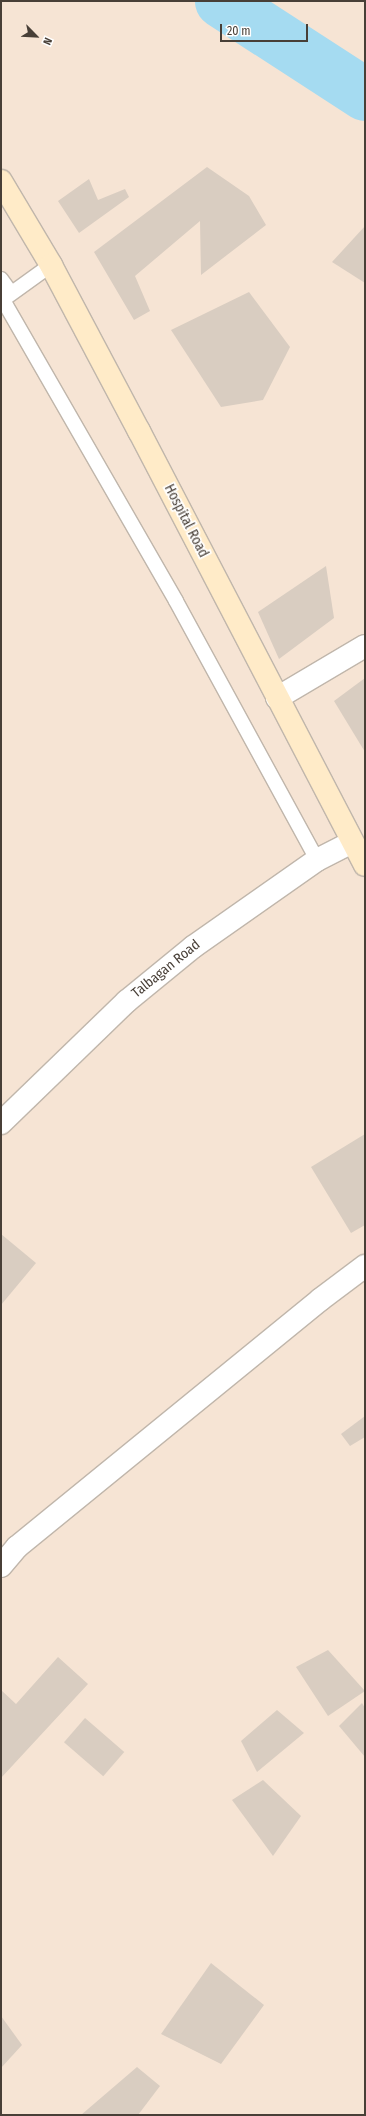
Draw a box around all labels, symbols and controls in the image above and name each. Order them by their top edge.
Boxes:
north arrow [16,16,56,56]
scale bar [222,16,310,42]
text: 20 m [227,24,251,38]
text: N [40,35,55,47]
street label: Hospital Road [160,482,212,560]
street label: Talbagan Road [128,936,204,1002]

